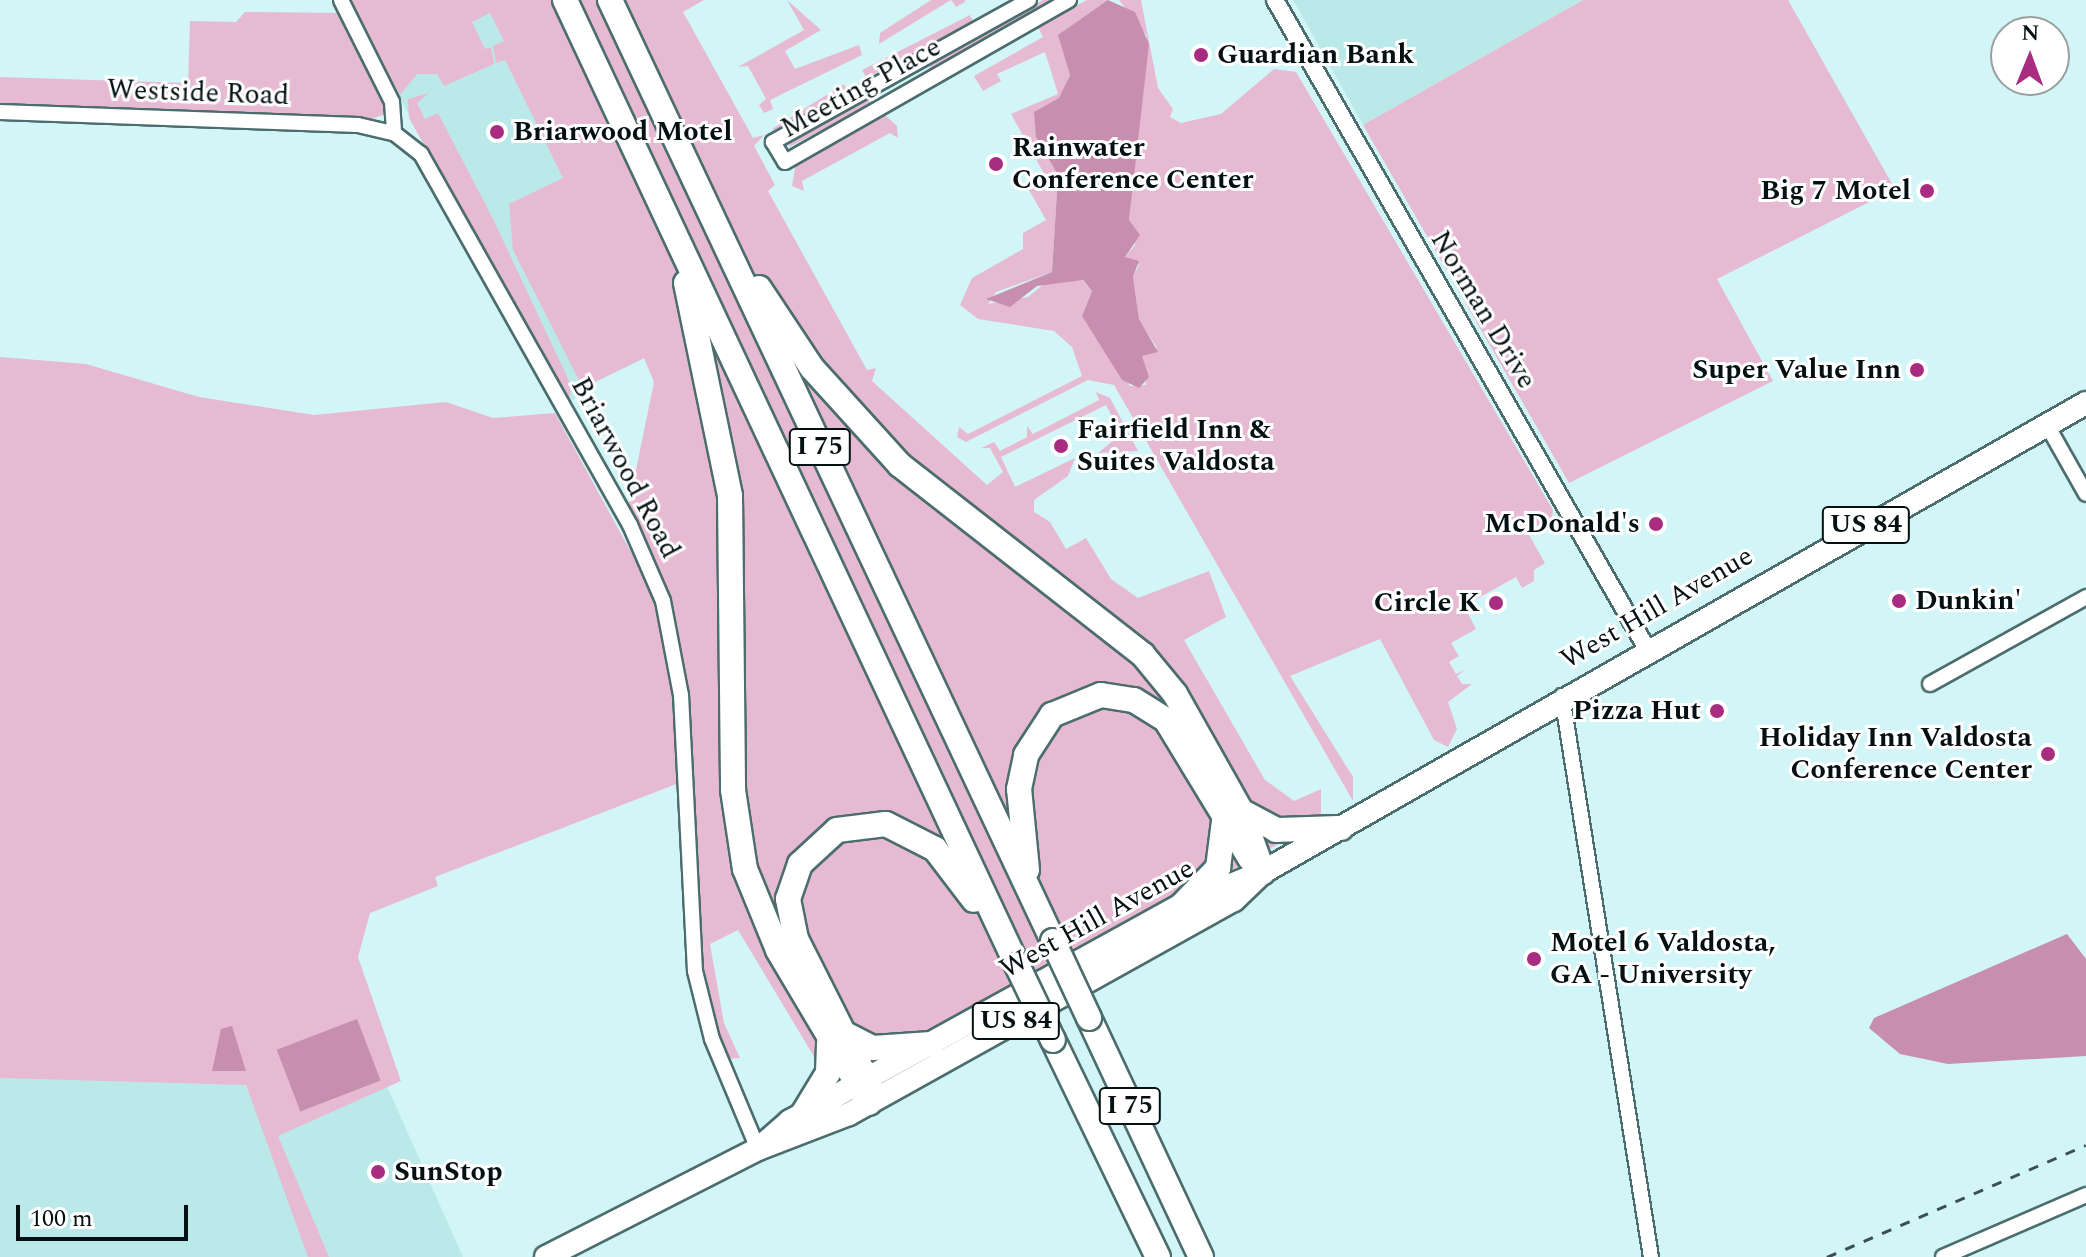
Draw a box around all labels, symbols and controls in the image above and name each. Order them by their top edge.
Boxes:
north arrow [1990,16,2070,96]
text: N [2021,17,2040,50]
street label: Meeting Place [775,30,947,146]
place label: Guardian Bank [1217,38,1414,72]
marker: Guardian Bank [1192,46,1210,64]
street label: Westside Road [106,73,290,113]
place label: Briarwood Motel [513,115,732,149]
marker: Briarwood Motel [488,123,506,141]
place label: Rainwater Conference Center [1012,131,1253,197]
marker: Rainwater Conference Center [987,155,1005,173]
place label: Big 7 Motel [1760,174,1911,208]
marker: Big 7 Motel [1918,182,1936,200]
street label: Norman Drive [1423,225,1543,395]
place label: Super Value Inn [1692,353,1901,387]
marker: Super Value Inn [1908,361,1926,379]
street label: Briarwood Road [563,372,687,564]
place label: Fairfield Inn & Suites Valdosta [1077,413,1275,479]
road number: I 75 [788,425,852,469]
marker: Fairfield Inn & Suites Valdosta [1052,437,1070,455]
road number: US 84 [1820,503,1912,547]
place label: McDonald's [1484,507,1640,541]
marker: McDonald's [1647,515,1665,533]
street label: West Hill Avenue [1555,539,1759,677]
place label: Dunkin' [1915,584,2022,618]
place label: Circle K [1374,586,1480,620]
marker: Dunkin' [1890,592,1908,610]
marker: Circle K [1487,594,1505,612]
place label: Pizza Hut [1572,694,1701,728]
marker: Pizza Hut [1708,702,1726,720]
place label: Holiday Inn Valdosta Conference Center [1759,721,2032,787]
marker: Holiday Inn Valdosta Conference Center [2039,745,2057,763]
street label: West Hill Avenue [994,852,1200,986]
place label: Motel 6 Valdosta, GA - University [1550,926,1776,992]
marker: Motel 6 Valdosta, GA - University [1525,950,1543,968]
road number: US 84 [970,999,1062,1043]
road number: I 75 [1098,1084,1162,1128]
place label: SunStop [394,1155,502,1189]
marker: SunStop [369,1163,387,1181]
scale bar [20,1189,192,1239]
text: 100 m [30,1201,93,1237]

